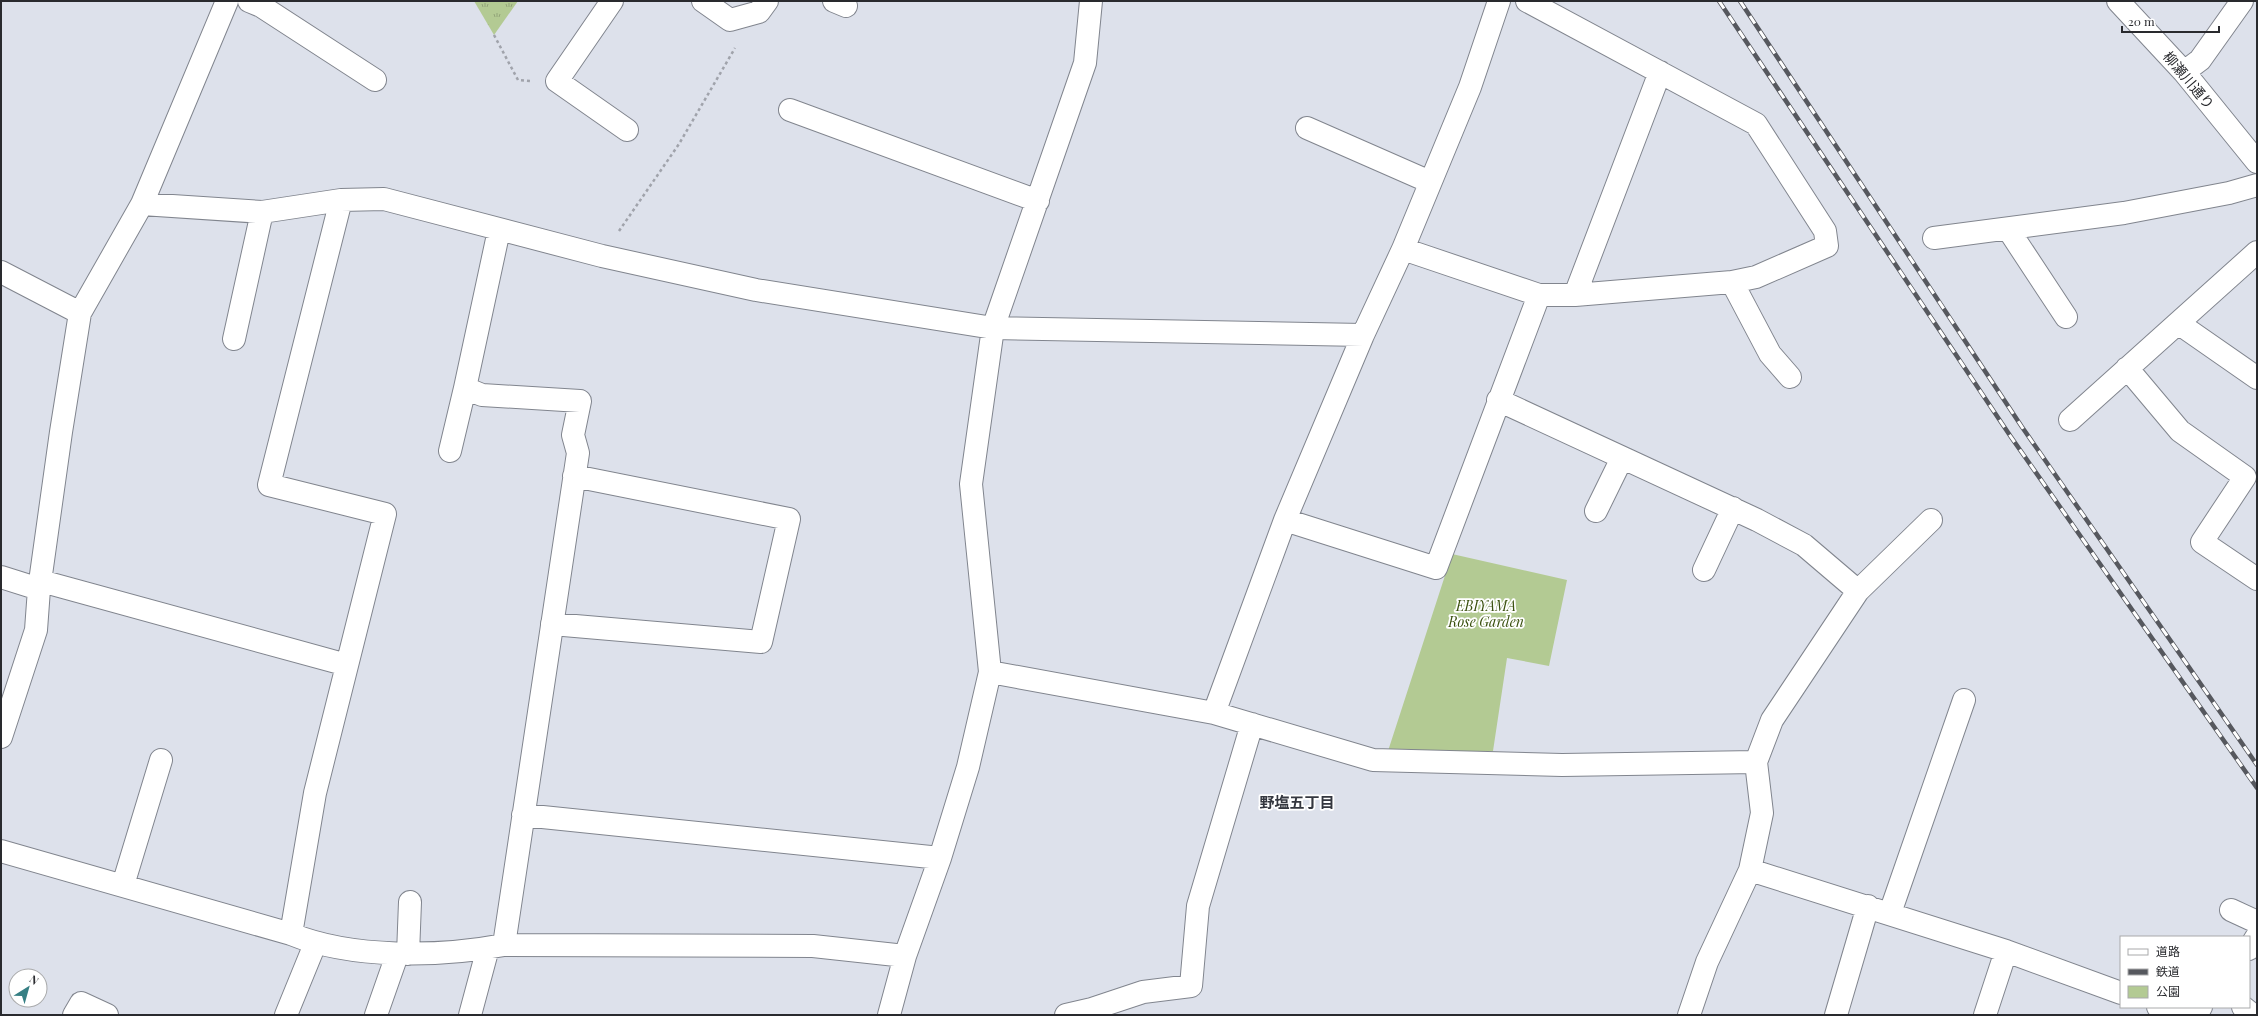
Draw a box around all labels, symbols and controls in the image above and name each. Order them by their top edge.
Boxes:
scale bar [2122,8,2219,34]
text: 20 m [2128,13,2155,29]
street label: 柳瀬川通り [2159,47,2219,113]
park label: EBIYAMA Rose Garden [1447,596,1524,631]
district label: 野塩五丁目 [1259,792,1335,812]
legend [2120,936,2250,1008]
text: 道路 [2156,943,2180,959]
text: 鉄道 [2156,963,2180,979]
north arrow [8,968,48,1008]
text: N [27,971,42,988]
text: 公園 [2156,983,2180,999]

